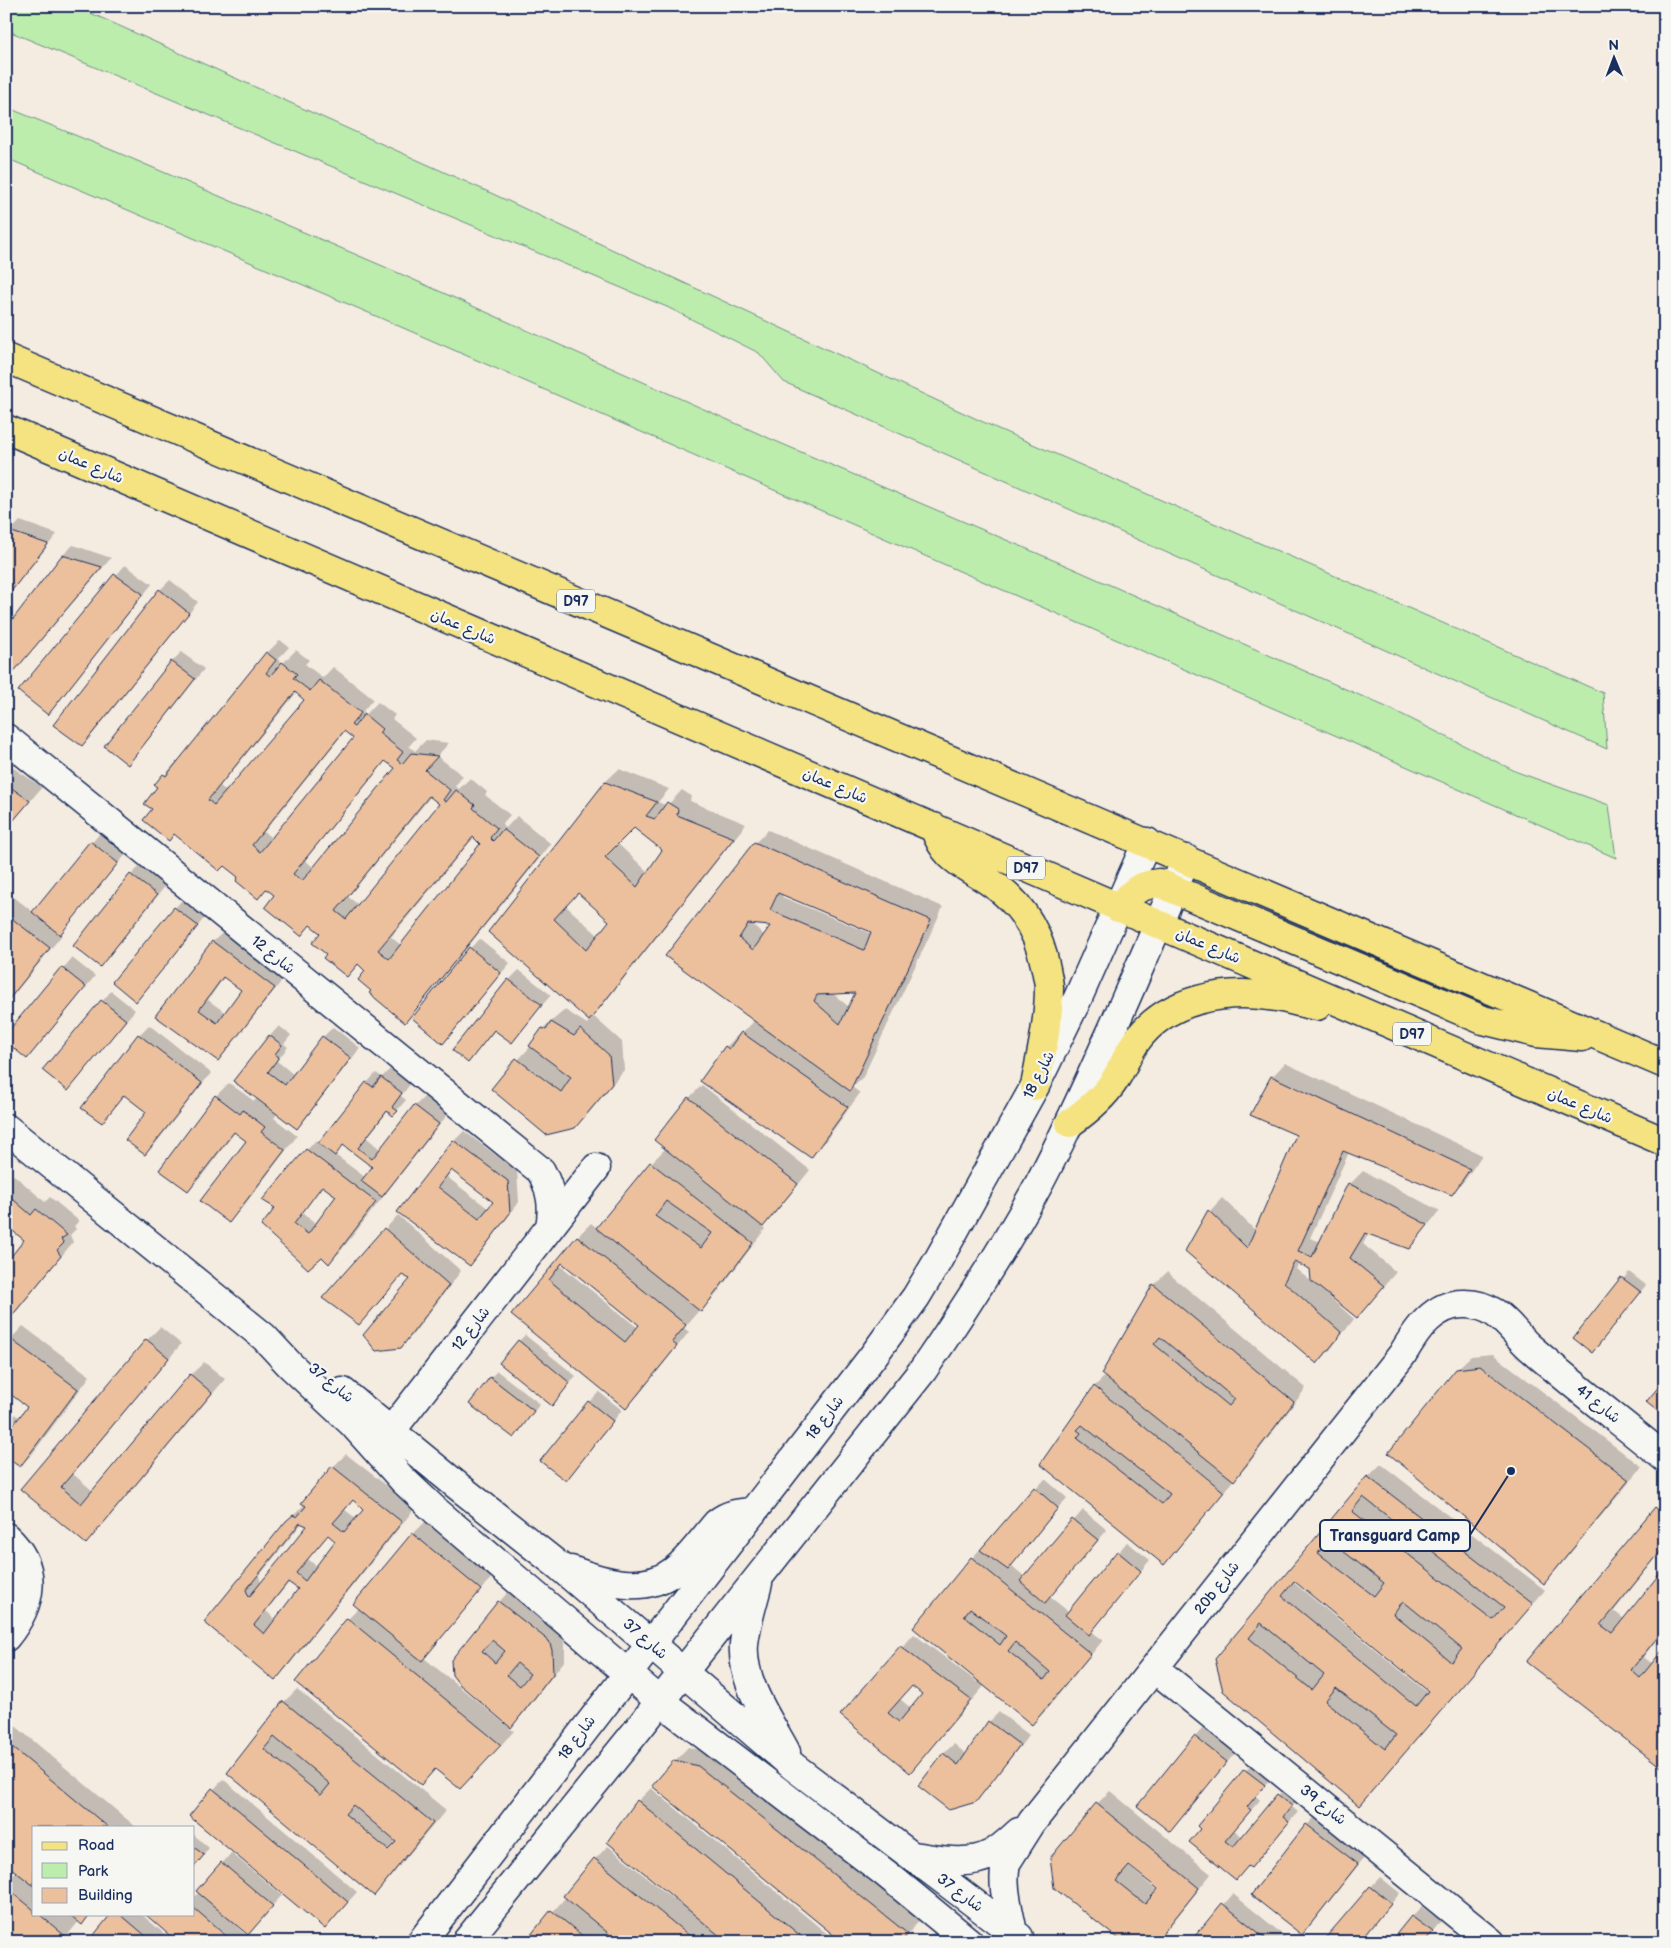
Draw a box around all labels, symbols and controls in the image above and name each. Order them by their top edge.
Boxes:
north arrow [1588,32,1638,82]
text: N [1608,37,1619,54]
street label: شارع عمان [56,444,126,488]
road number: D97 [557,590,595,612]
street label: شارع عمان [428,605,498,649]
street label: شارع عمان [800,764,870,808]
road number: D97 [1007,856,1045,880]
street label: شارع عمان [1173,924,1243,968]
street label: شارع 12 [247,932,299,978]
road number: D97 [1393,1022,1431,1046]
street label: شارع 18 [1019,1048,1059,1102]
street label: شارع عمان [1545,1084,1615,1128]
street label: شارع 12 [448,1303,494,1355]
street label: شارع 37 [304,1359,358,1407]
street label: شارع 41 [1572,1380,1624,1428]
street label: شارع 18 [802,1392,848,1444]
callout: Transguard Camp [1320,1520,1470,1551]
text: Transguard Camp [1330,1527,1460,1546]
street label: 20b شارع [1190,1557,1244,1619]
street label: شارع 37 [619,1614,671,1664]
street label: شارع 18 [554,1712,600,1764]
street label: شارع 39 [1296,1780,1350,1830]
legend [32,1826,195,1916]
text: Road [78,1836,114,1855]
text: Park [78,1862,109,1881]
street label: شارع 37 [933,1869,987,1917]
text: Building [78,1886,133,1905]

